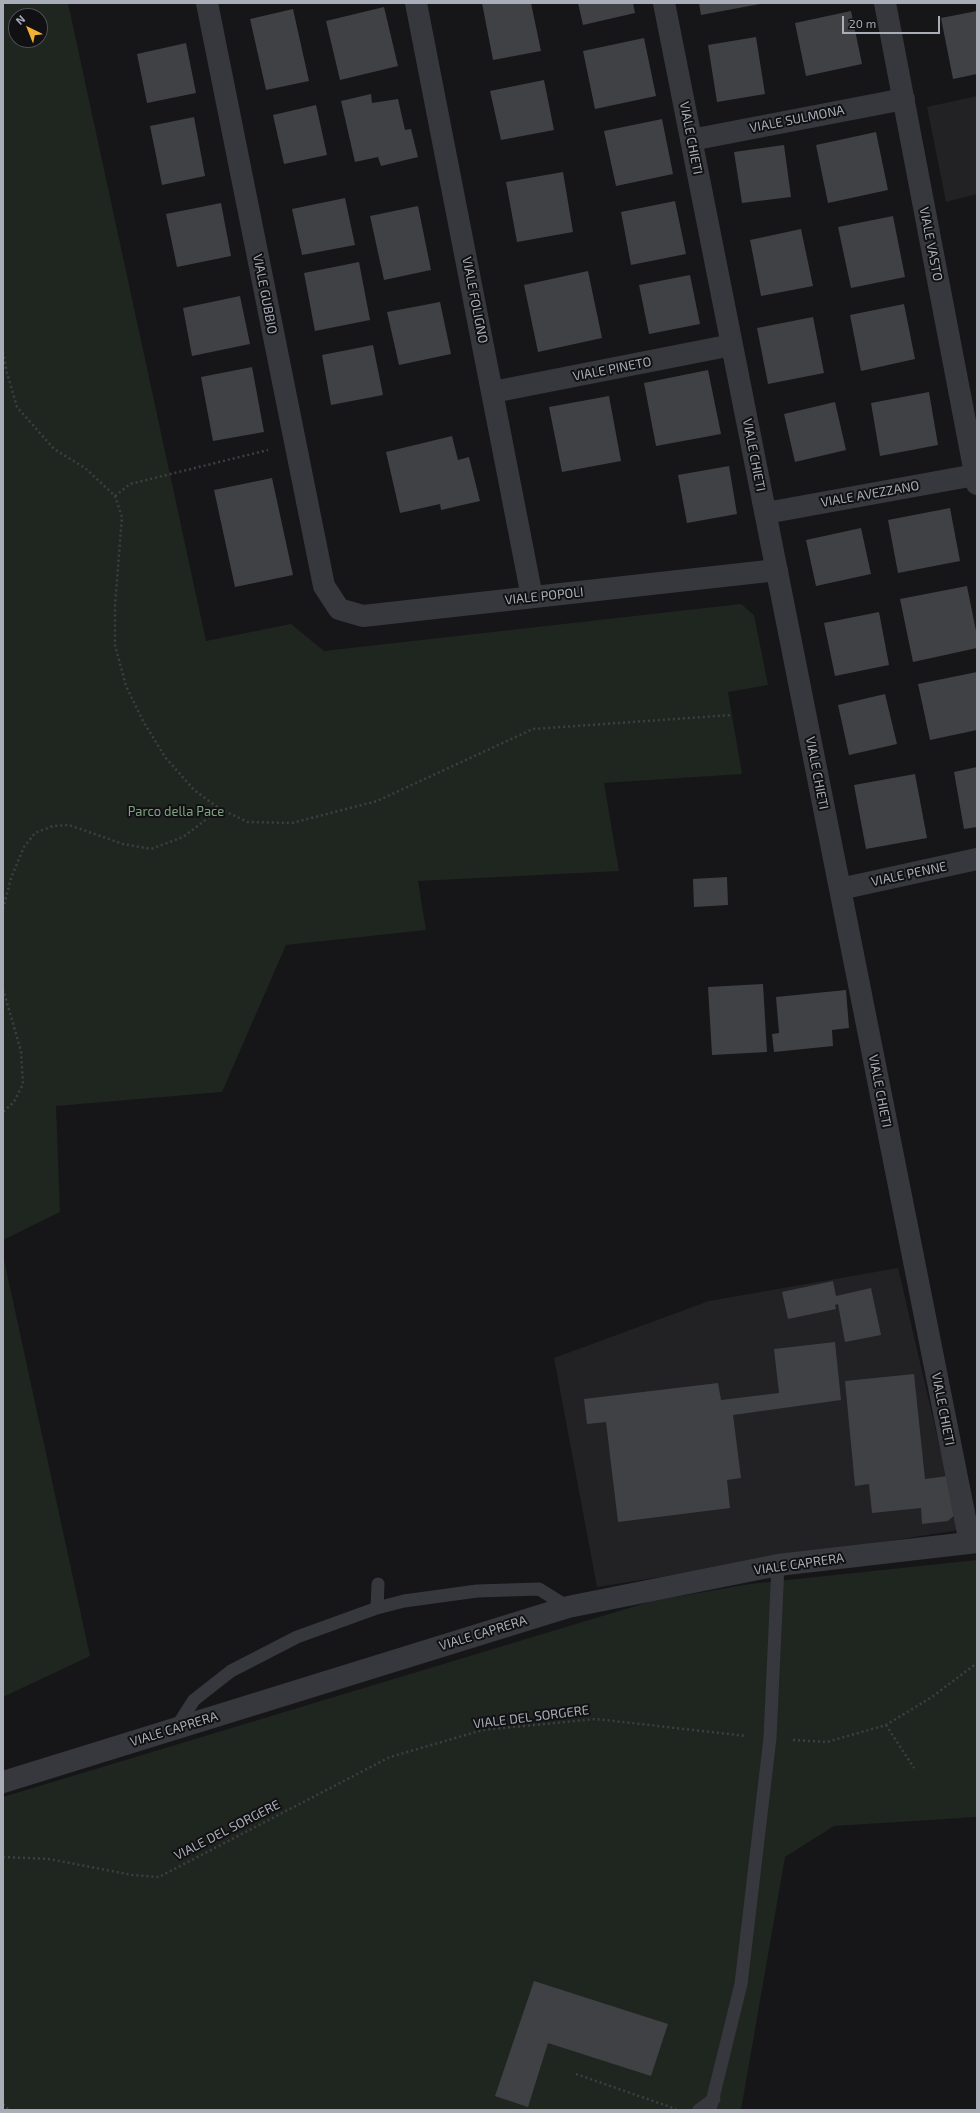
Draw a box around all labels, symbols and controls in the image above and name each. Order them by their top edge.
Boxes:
north arrow [8,8,48,48]
scale bar [844,8,942,34]
text: N [13,12,27,27]
text: 20 m [849,16,876,30]
street label: VIALE CHIETI [676,100,706,176]
street label: VIALE SULMONA [748,102,846,136]
street label: VIALE VASTO [916,206,946,282]
street label: VIALE GUBBIO [250,253,280,335]
street label: VIALE FOLIGNO [459,255,491,345]
street label: VIALE PINETO [571,354,653,384]
street label: VIALE CHIETI [739,417,769,493]
street label: VIALE AVEZZANO [820,478,920,510]
street label: VIALE POPOLI [504,584,584,608]
street label: VIALE CHIETI [802,735,832,811]
park label: Parco della Pace [128,804,224,820]
street label: VIALE PENNE [870,858,948,890]
street label: VIALE CHIETI [865,1053,895,1129]
street label: VIALE CHIETI [928,1371,958,1447]
street label: VIALE CAPRERA [753,1550,845,1578]
street label: VIALE CAPRERA [437,1612,529,1654]
street label: VIALE DEL SORGERE [472,1702,590,1732]
street label: VIALE CAPRERA [128,1708,220,1750]
street label: VIALE DEL SORGERE [172,1797,282,1863]

